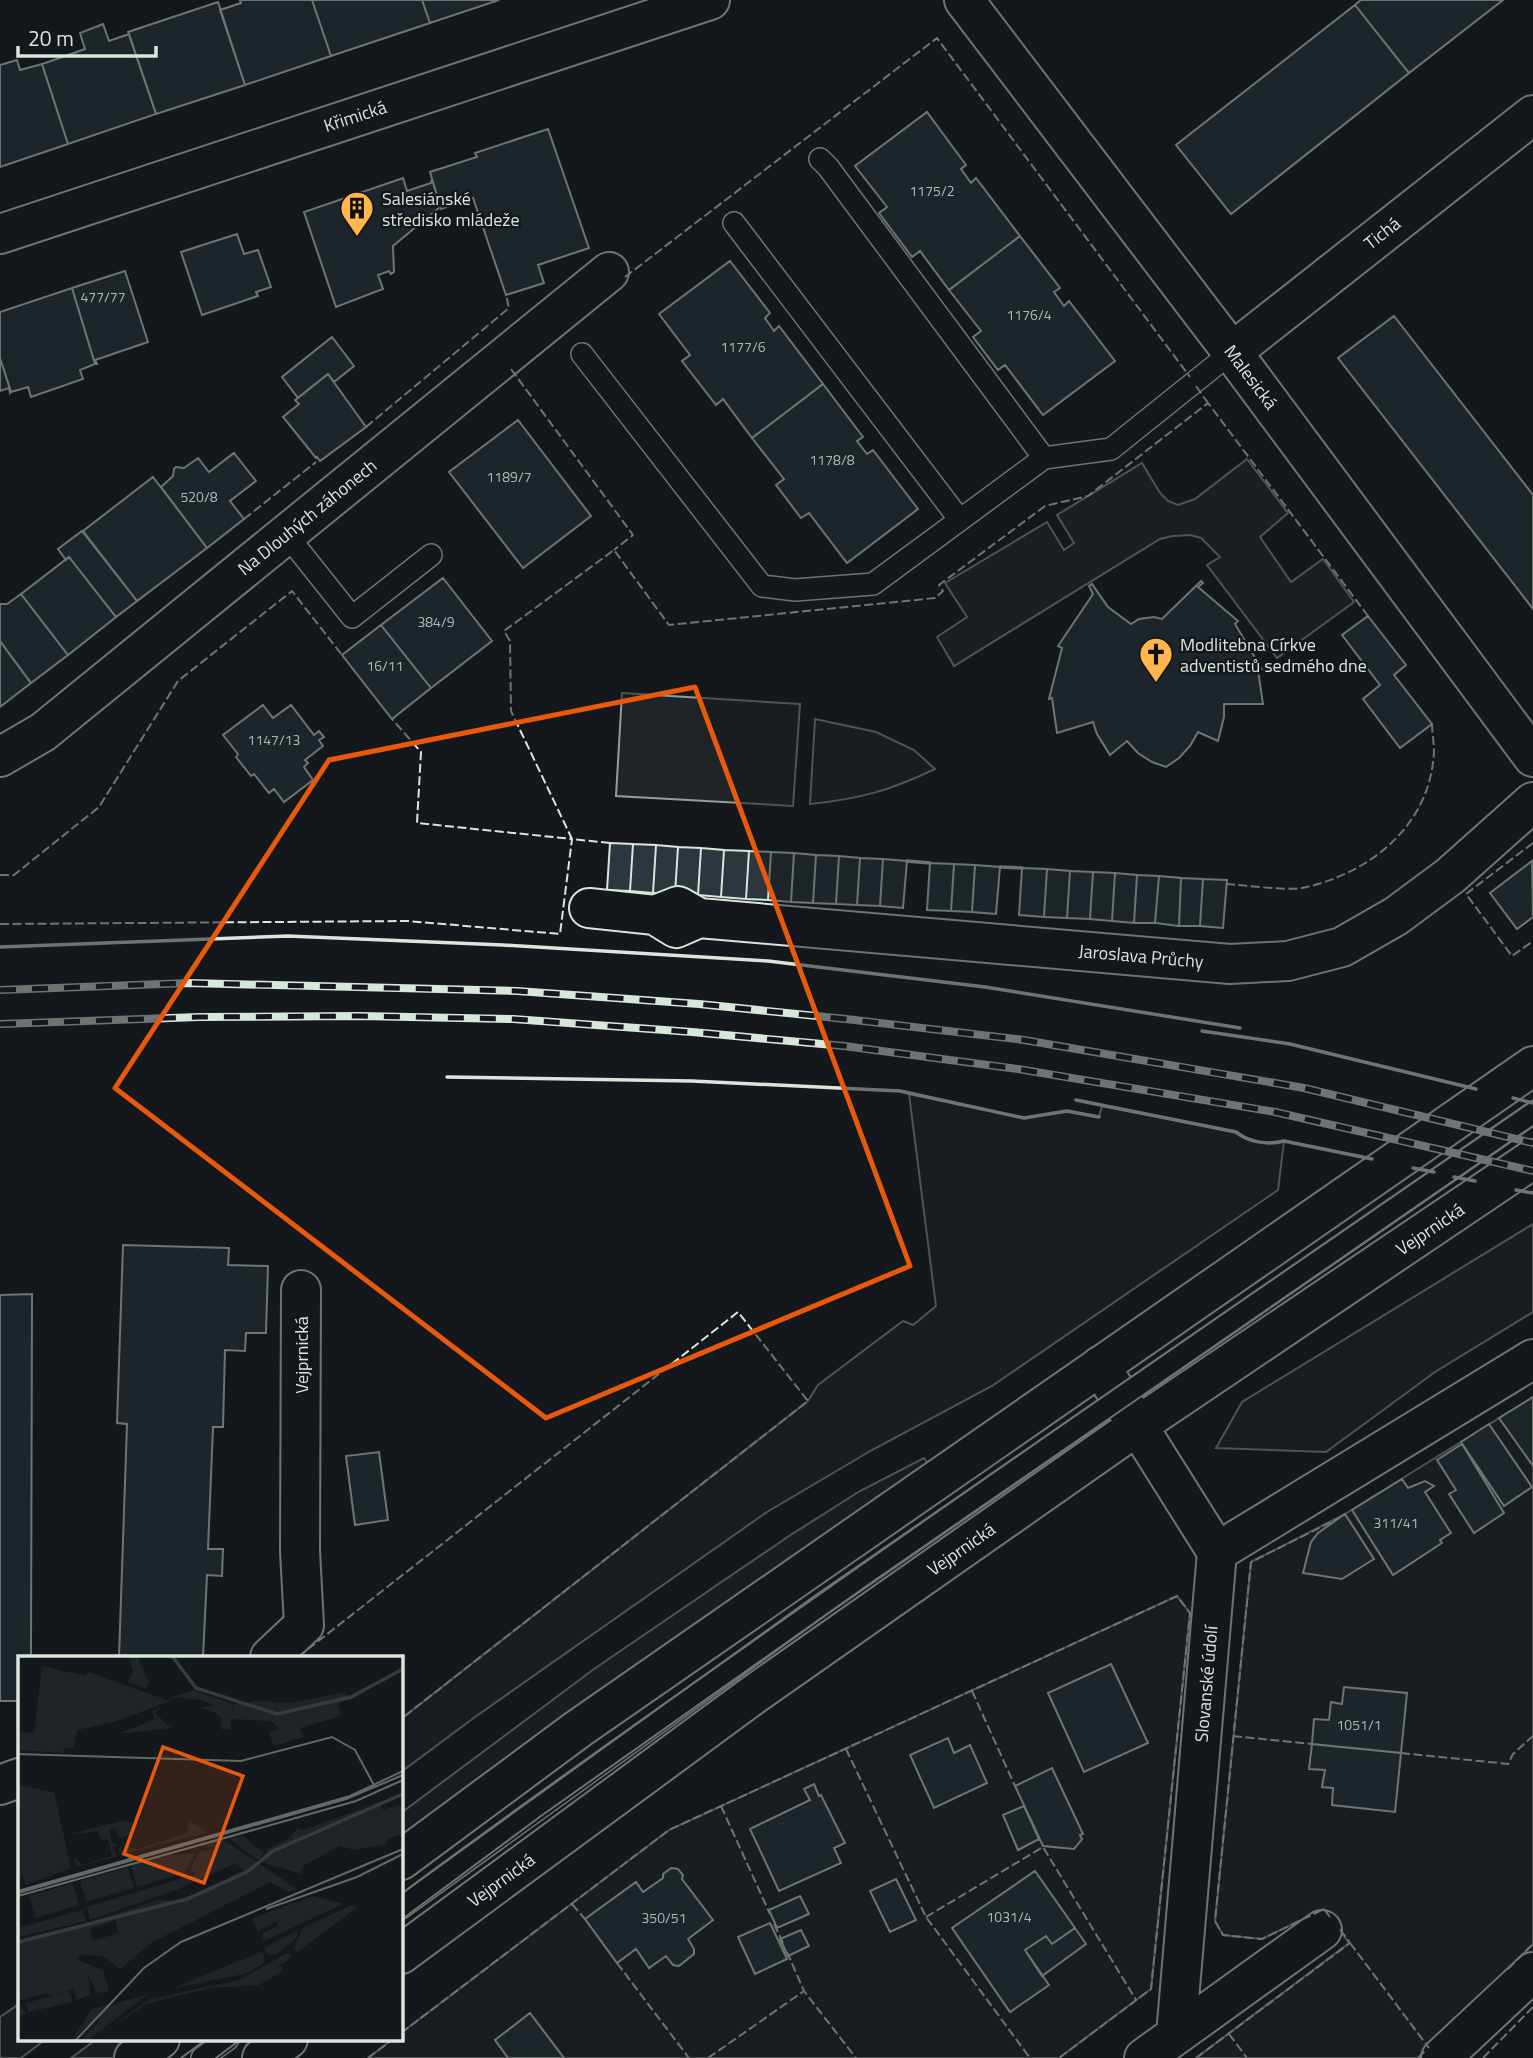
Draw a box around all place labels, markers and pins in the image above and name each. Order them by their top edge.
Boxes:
place label: Salesiánské středisko mládeže [382,185,520,233]
building icon: Salesiánské středisko mládeže [338,189,376,238]
place label: Modlitebna Církve adventistů sedmého dne [1180,631,1367,679]
church icon: Modlitebna Církve adventistů sedmého dne [1137,635,1175,684]

